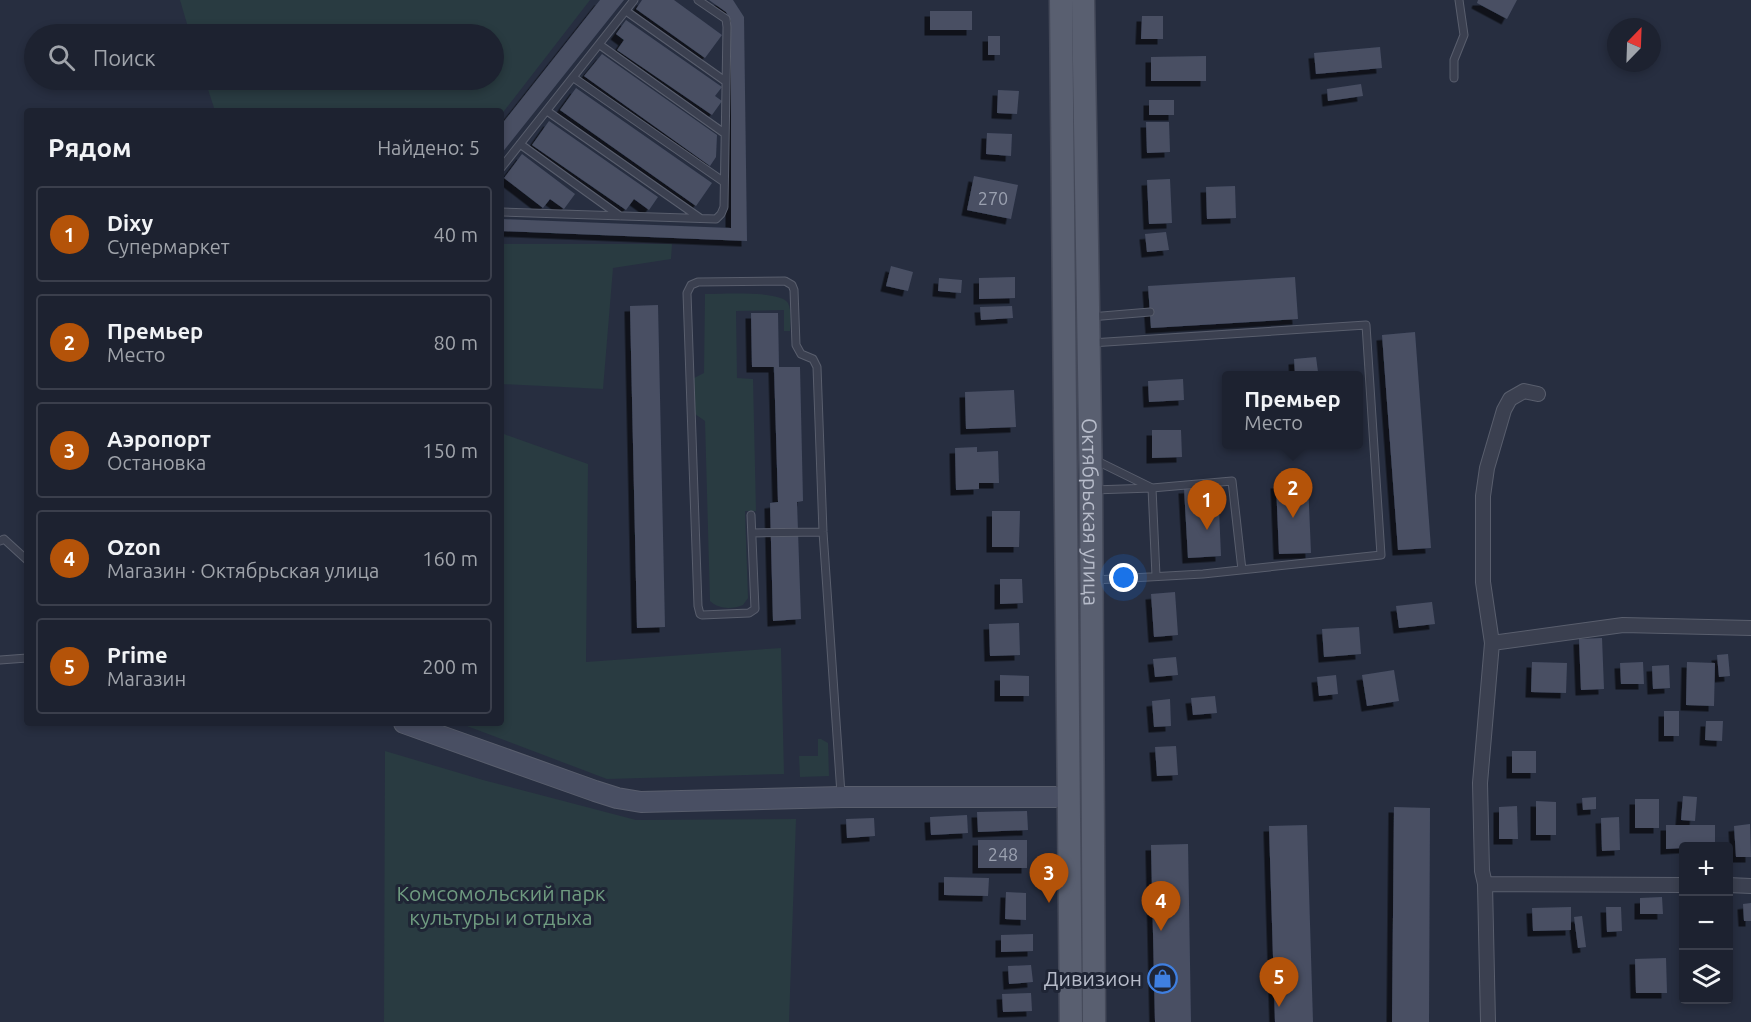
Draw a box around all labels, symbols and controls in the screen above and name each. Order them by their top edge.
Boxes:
north arrow [1607,18,1661,72]
search box [24,24,504,90]
icon: search [45,41,78,74]
text: Поиск [93,45,156,70]
text: Рядом [48,133,132,162]
text: Найдено: 5 [377,136,480,159]
house number: 270 [978,188,1008,208]
text: Dixy [107,210,153,235]
text: 1 [64,223,75,246]
text: 40 m [434,223,478,246]
text: Супермаркет [107,235,230,258]
text: Премьер [107,318,203,343]
text: 2 [64,331,75,354]
text: 80 m [434,331,478,354]
text: Место [107,343,166,366]
popup [1222,371,1363,449]
text: Премьер [1244,386,1341,411]
text: Место [1244,411,1303,434]
street label: Октябрьская улица [1078,418,1104,606]
text: Аэропорт [107,426,211,451]
text: 3 [64,439,75,462]
text: 150 m [422,439,478,462]
text: Остановка [107,451,206,474]
pin: 2 [1274,468,1312,518]
pin: 1 [1188,480,1226,530]
text: Ozon [107,534,161,559]
text: 4 [64,547,75,570]
text: 160 m [422,547,478,570]
text: Магазин · Октябрьская улица [107,559,379,582]
your location [1109,563,1138,592]
text: Prime [107,642,168,667]
text: 5 [64,655,75,678]
text: 200 m [422,655,478,678]
text: Магазин [107,667,186,690]
map controls [1679,842,1733,1004]
button: + [1679,842,1733,896]
house number: 248 [988,844,1018,864]
pin: 3 [1030,854,1068,903]
park label: Комсомольский парк культуры и отдыха [397,881,606,929]
pin: 4 [1142,882,1180,931]
button: − [1679,896,1733,950]
button: layers [1679,950,1733,1004]
pin: 5 [1260,958,1298,1007]
shop icon: Дивизион [1147,962,1179,994]
place label: Дивизион [1044,966,1142,990]

